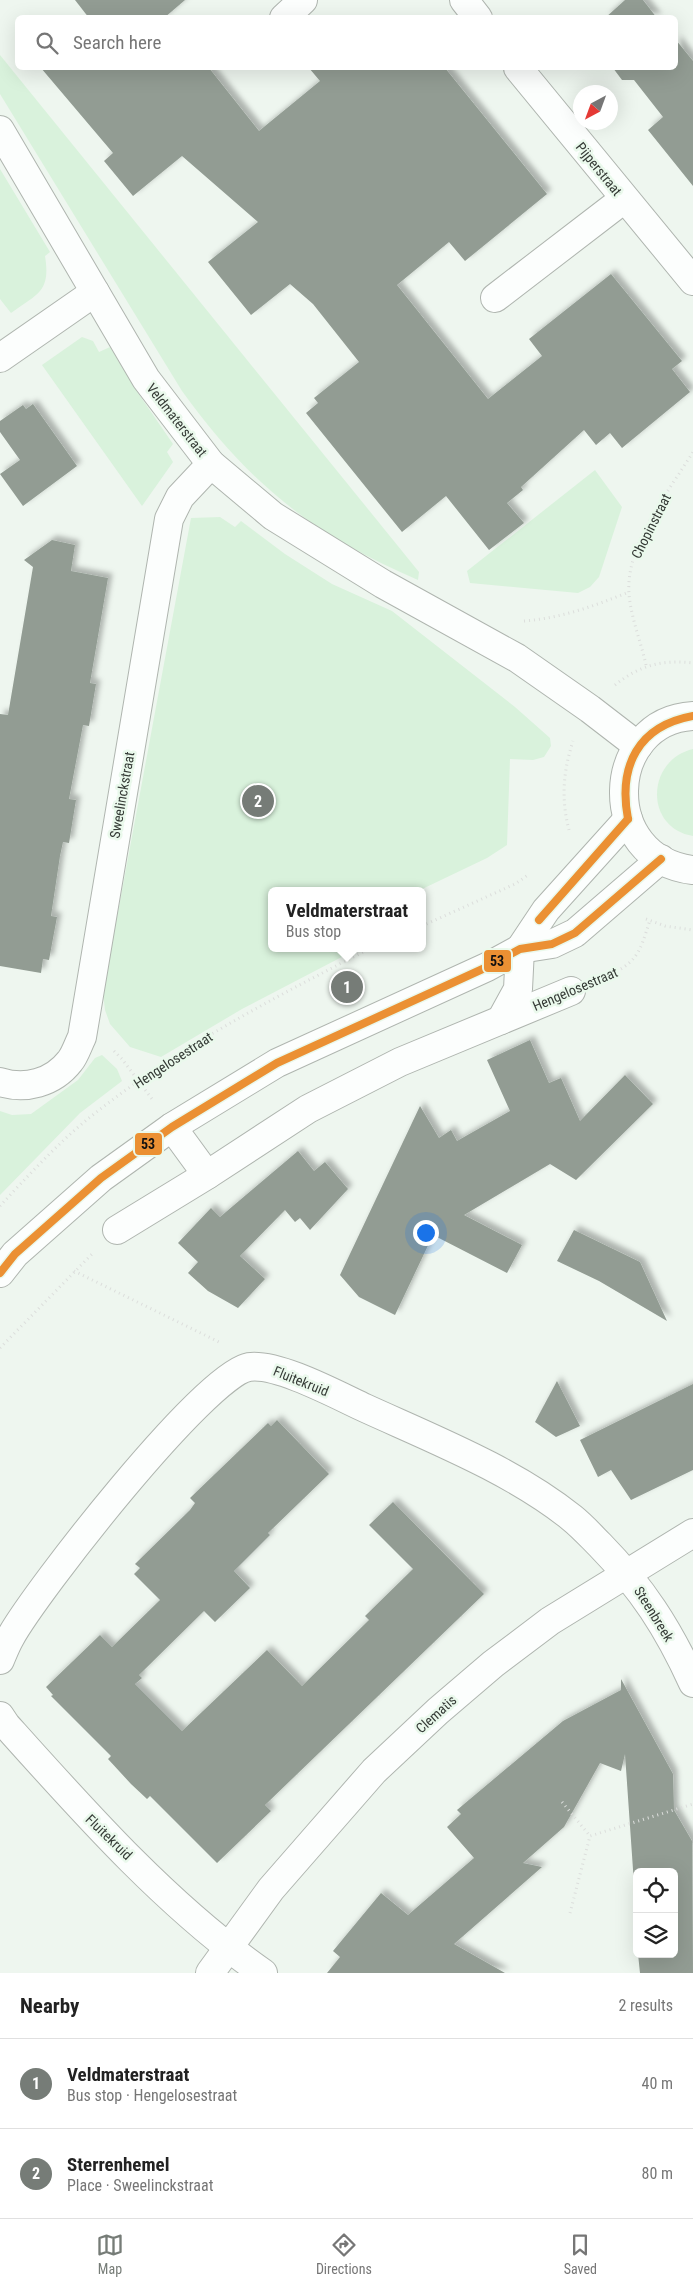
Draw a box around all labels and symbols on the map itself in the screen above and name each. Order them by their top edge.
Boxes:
north arrow [573,85,618,130]
street label: Pijperstraat [573,139,625,199]
street label: Veldmaterstraat [143,380,211,460]
street label: Chopinstraat [628,491,674,561]
street label: Sweelinckstraat [107,751,137,839]
pin: 2 [242,782,274,820]
line badge: 53 [483,949,512,973]
text: 53 [490,953,504,969]
street label: Hengelosestraat [530,964,620,1014]
pin: 1 [331,968,363,1006]
street label: Hengelosestraat [131,1029,215,1091]
line badge: 53 [134,1132,163,1156]
text: 53 [141,1136,155,1152]
your location [413,1220,439,1246]
street label: Fluitekruid [271,1363,331,1399]
street label: Steenbreek [631,1584,678,1645]
street label: Clematis [413,1692,459,1736]
street label: Fluitekruid [83,1811,135,1863]

